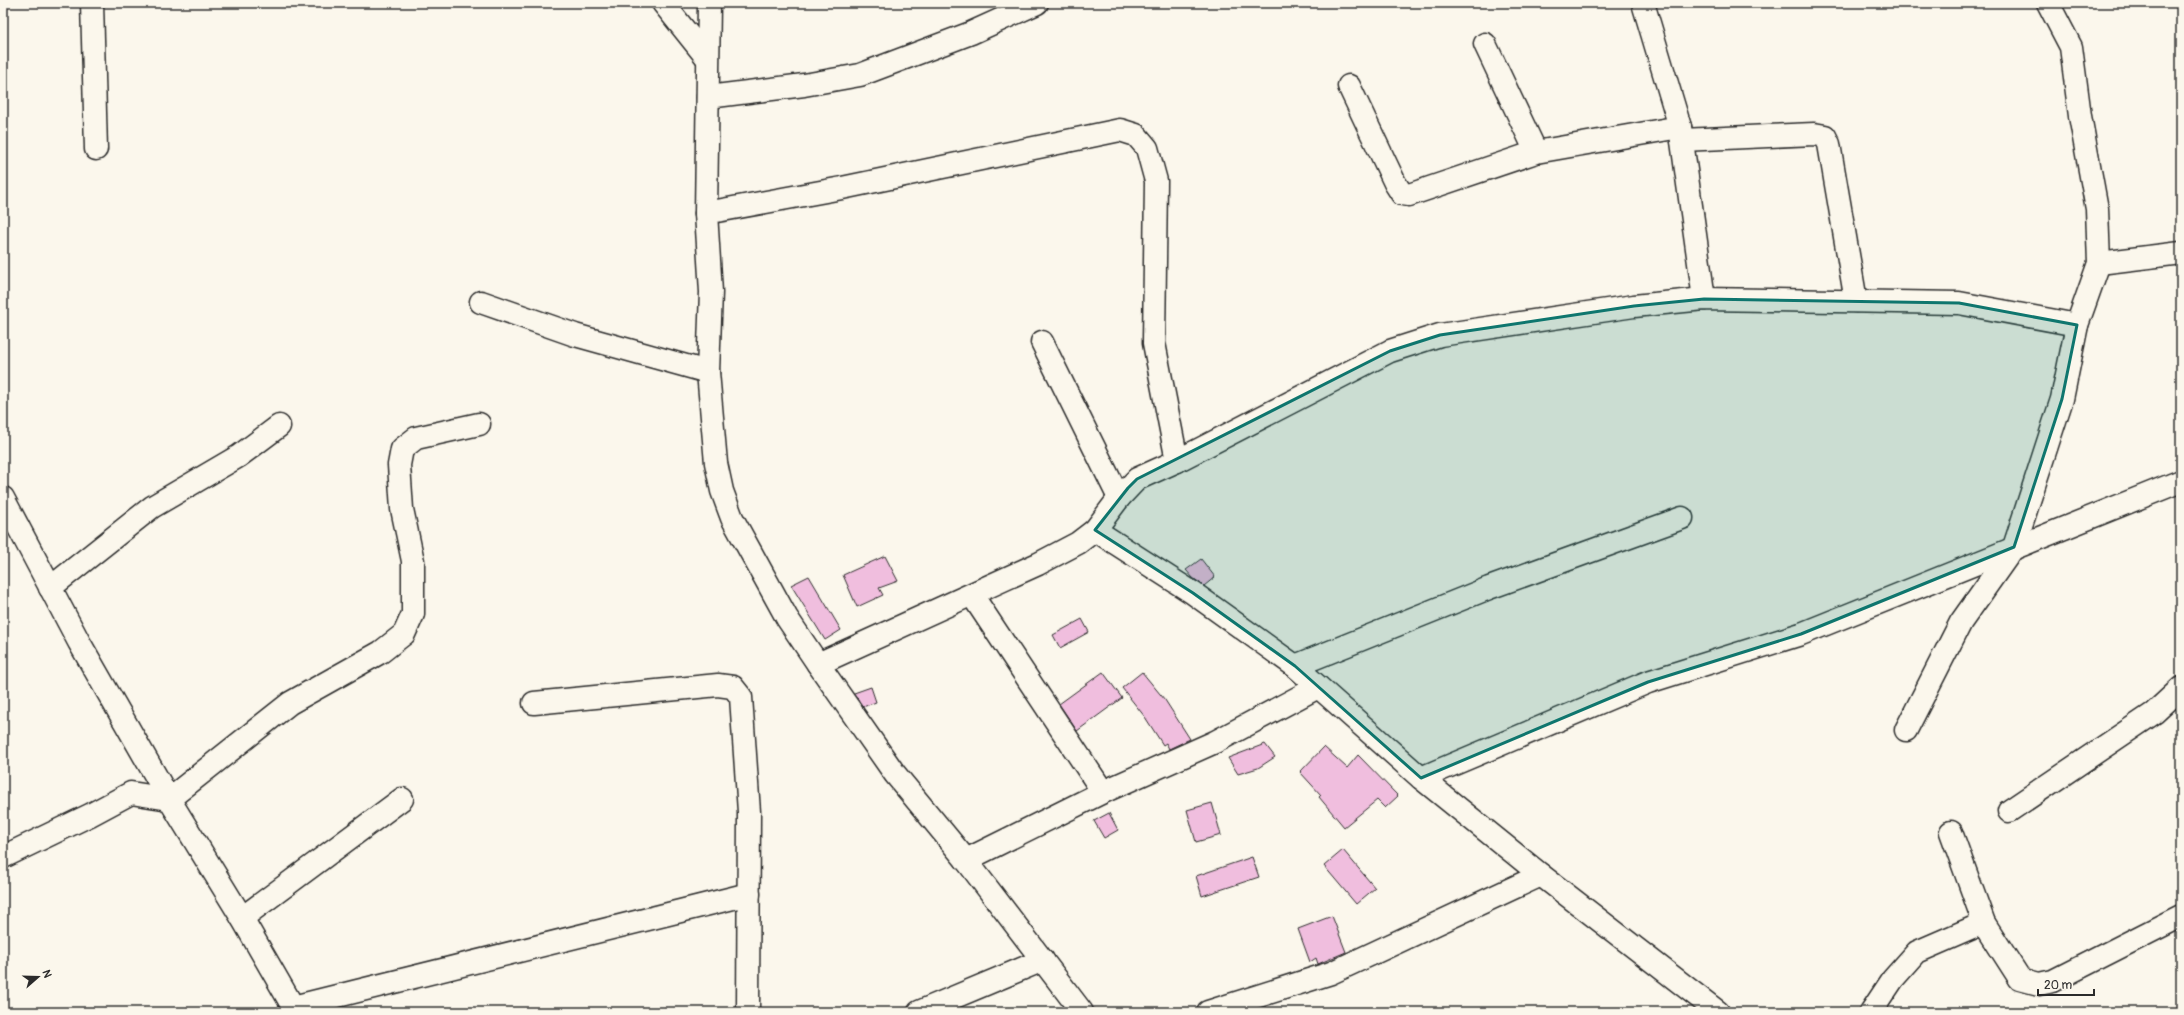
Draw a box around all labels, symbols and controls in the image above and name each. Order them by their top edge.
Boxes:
north arrow [18,957,58,997]
text: N [40,968,54,980]
scale bar [2038,971,2094,997]
text: 20 m [2044,978,2073,993]

